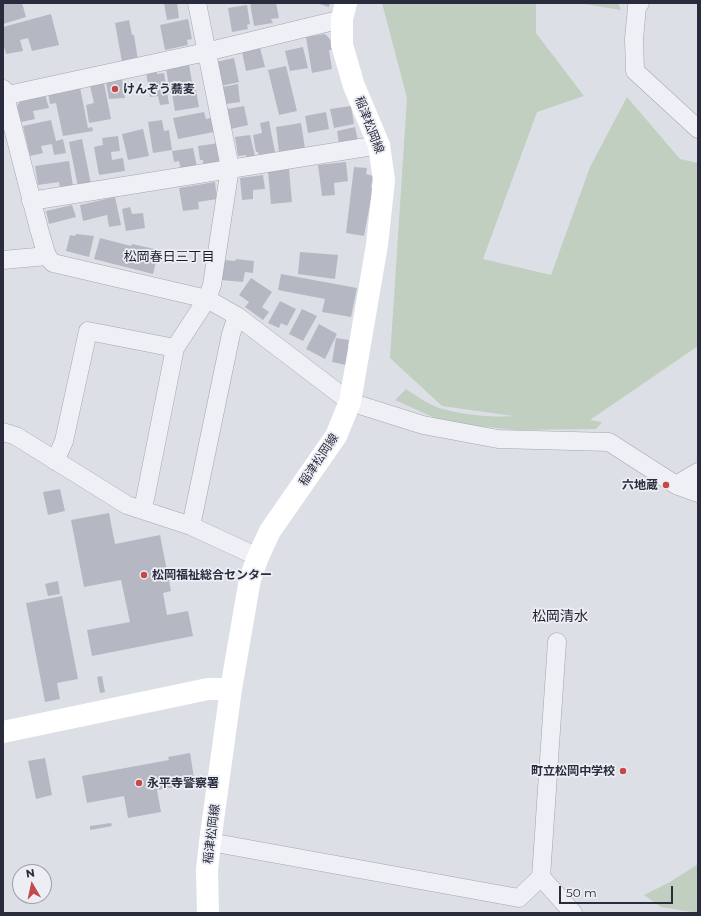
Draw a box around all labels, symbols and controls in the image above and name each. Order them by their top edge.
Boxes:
place label: けんぞう蕎麦 [123,82,195,96]
marker: けんぞう蕎麦 [110,84,120,94]
street label: 稲津松岡線 [352,94,386,156]
district label: 松岡春日三丁目 [124,249,214,265]
street label: 稲津松岡線 [296,431,342,489]
place label: 六地蔵 [622,478,658,492]
marker: 六地蔵 [661,480,671,490]
place label: 松岡福祉総合センター [152,568,272,582]
marker: 松岡福祉総合センター [139,570,149,580]
district label: 松岡清水 [532,609,588,625]
place label: 町立松岡中学校 [531,764,615,778]
marker: 町立松岡中学校 [618,766,628,776]
place label: 永平寺警察署 [147,776,219,790]
marker: 永平寺警察署 [134,778,144,788]
street label: 稲津松岡線 [201,803,223,865]
north arrow [12,864,52,904]
text: N [25,866,36,881]
scale bar [561,878,675,904]
text: 50 m [566,885,597,900]

